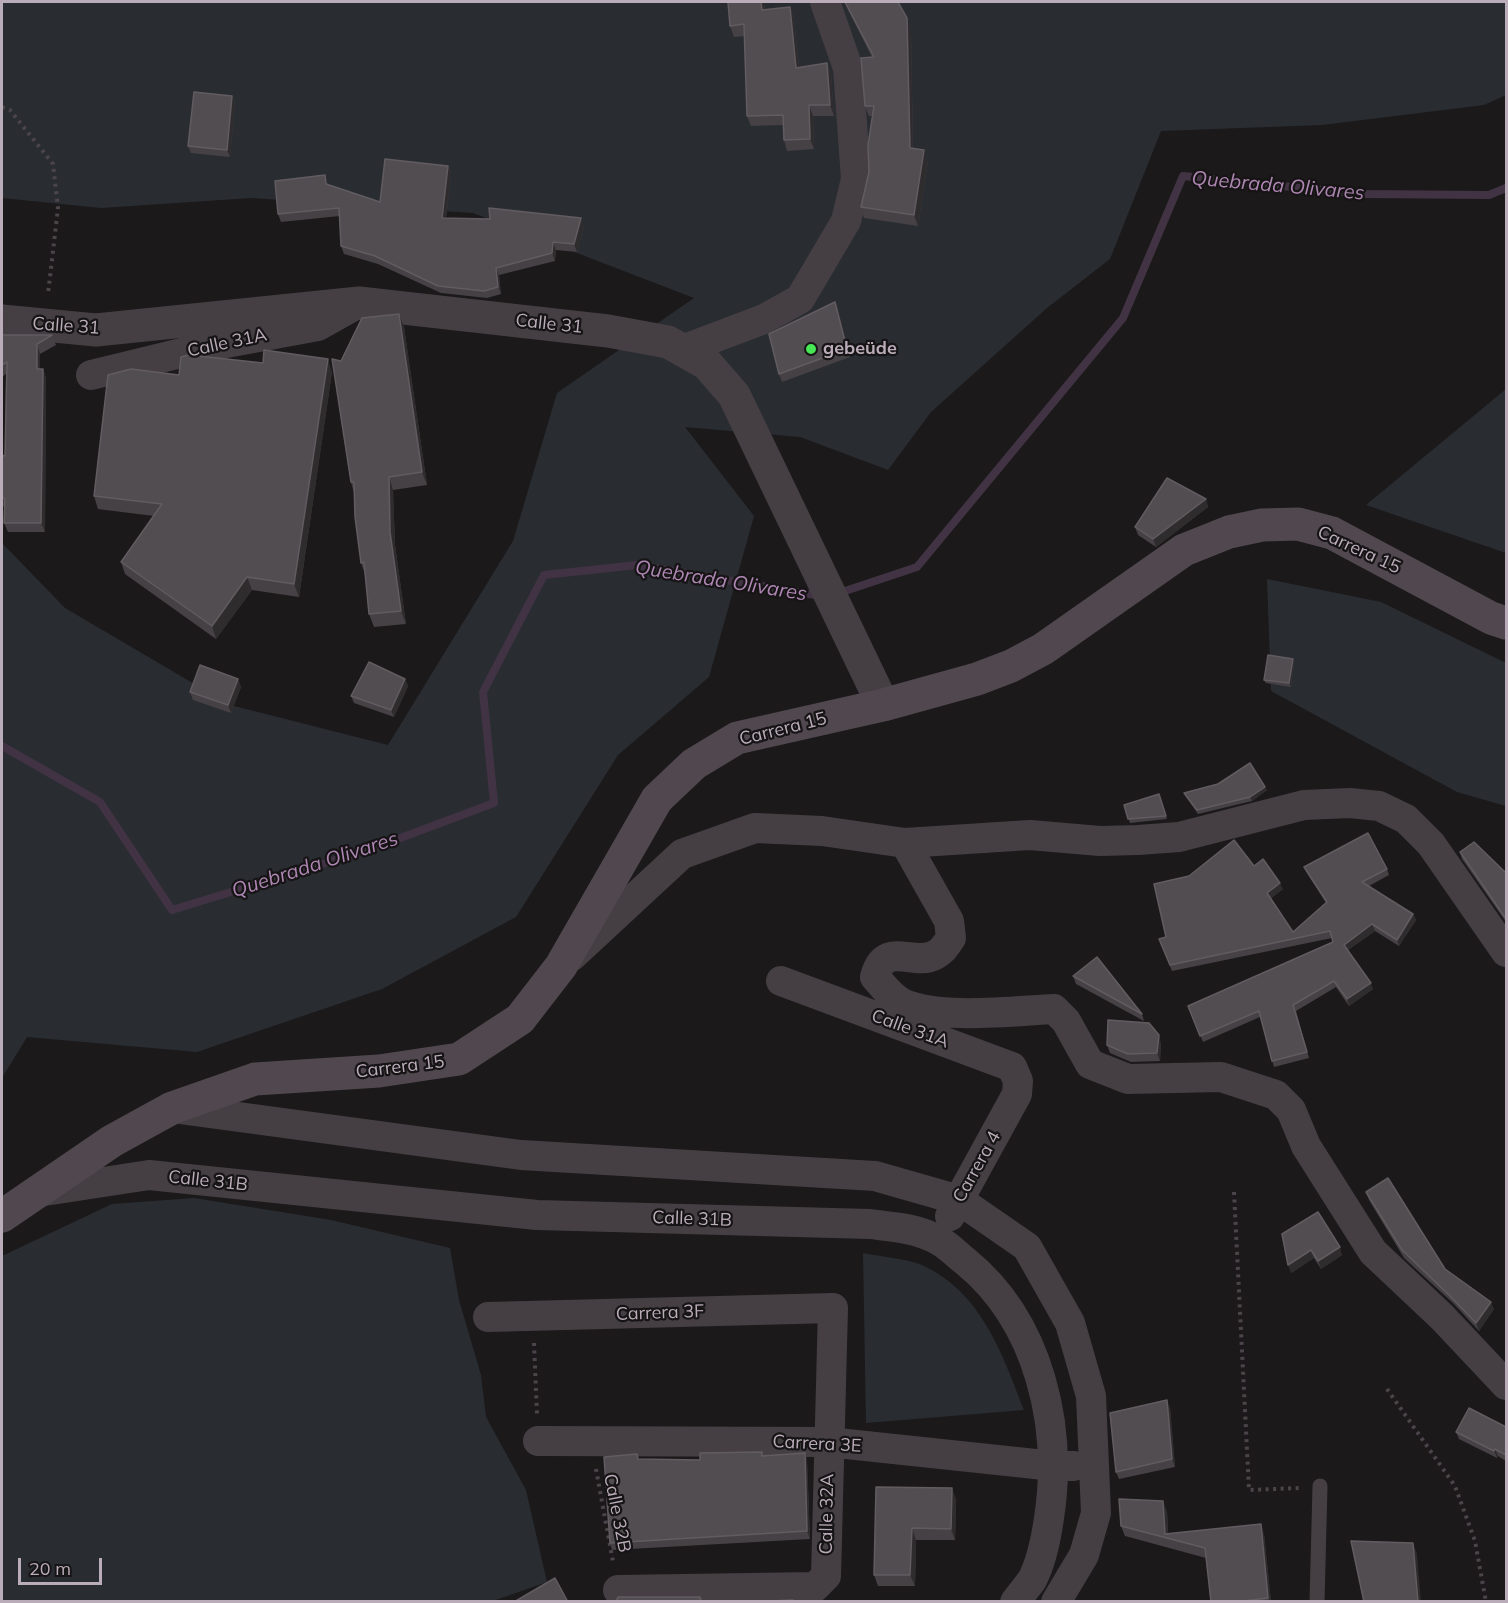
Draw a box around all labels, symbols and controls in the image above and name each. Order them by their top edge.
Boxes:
water label: Quebrada Olivares [1191,166,1365,206]
street label: Calle 31 [514,310,584,338]
street label: Calle 31 [32,313,100,339]
street label: Calle 31A [185,324,269,362]
place label: gebeüde [823,338,897,360]
marker: gebeüde [804,342,818,356]
street label: Carrera 15 [1314,521,1404,579]
water label: Quebrada Olivares [633,556,809,606]
street label: Carrera 15 [737,708,829,750]
water label: Quebrada Olivares [229,827,401,903]
street label: Calle 31A [868,1005,952,1053]
street label: Carrera 15 [354,1051,446,1083]
street label: Carrera 4 [949,1128,1005,1206]
street label: Calle 31B [167,1166,249,1196]
street label: Calle 31B [652,1207,732,1231]
street label: Carrera 3F [615,1301,705,1325]
street label: Carrera 3E [772,1431,862,1457]
street label: Calle 32B [599,1472,635,1554]
street label: Calle 32A [815,1473,839,1555]
scale bar [21,1546,105,1584]
text: 20 m [29,1557,71,1580]

